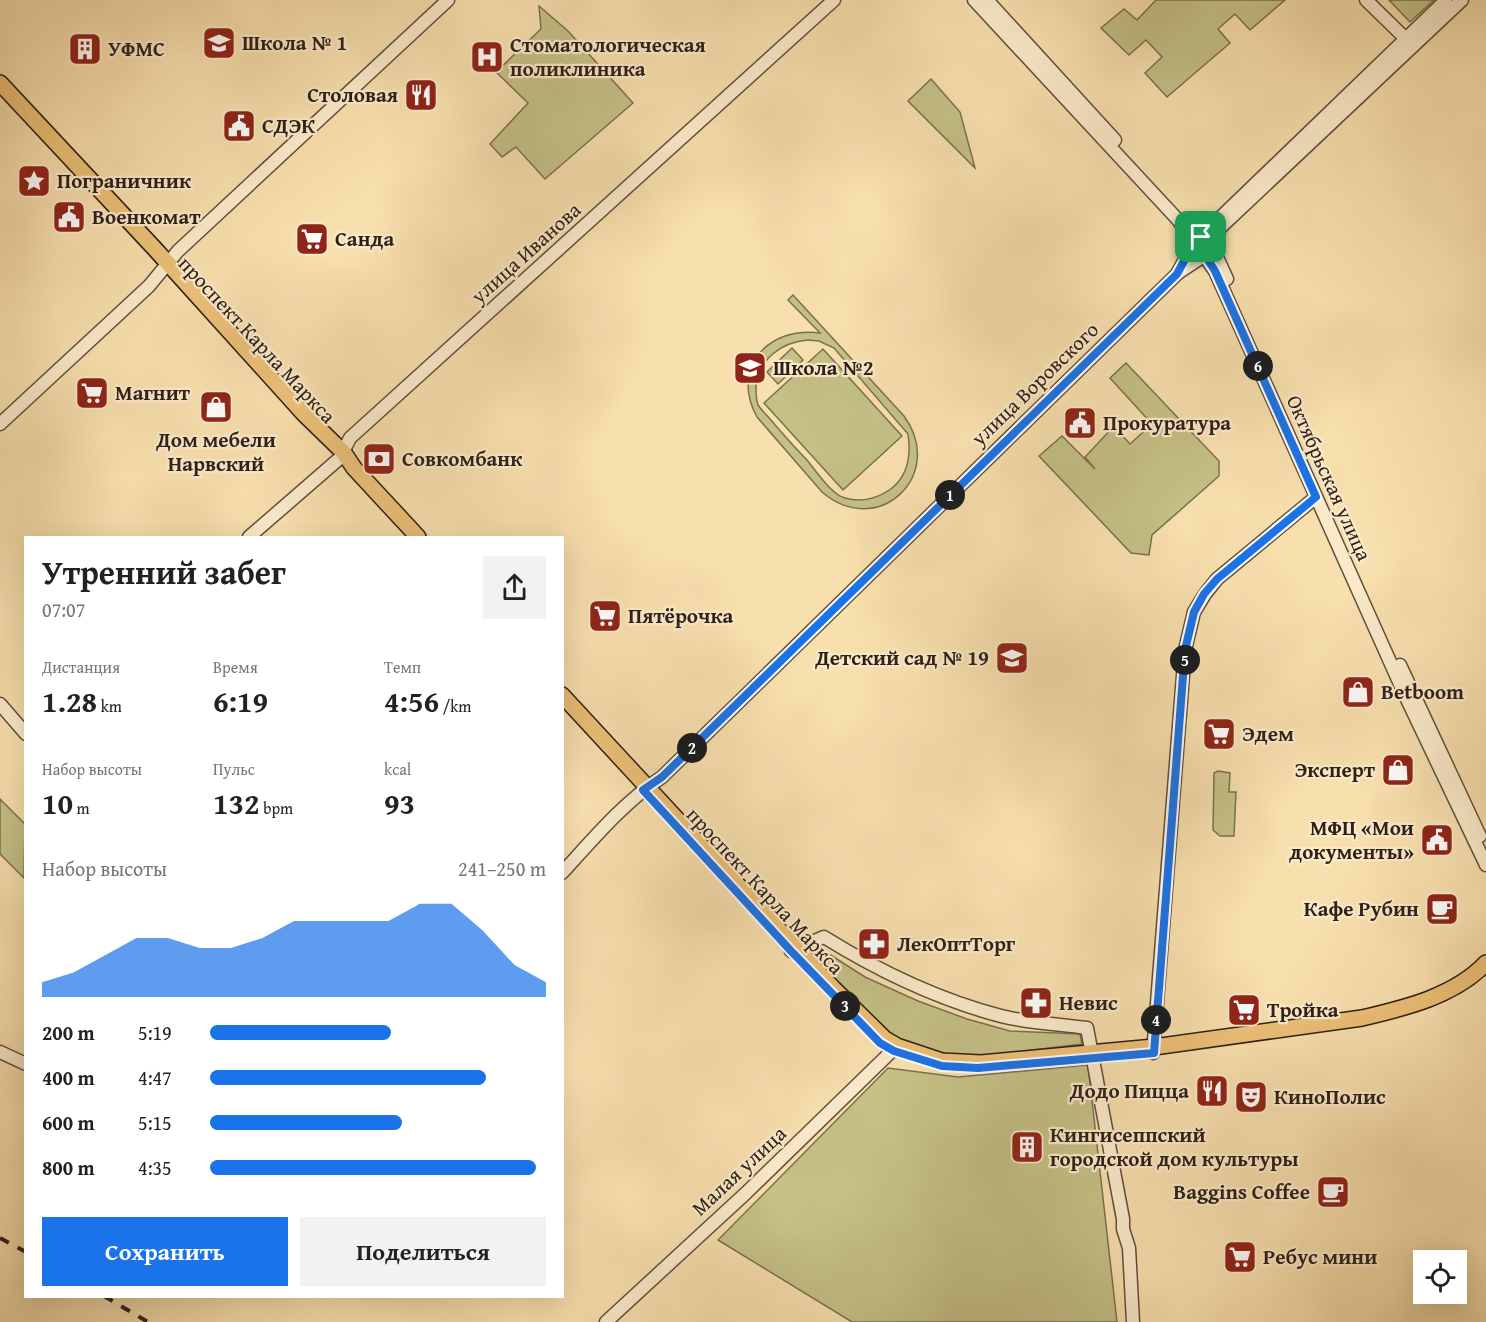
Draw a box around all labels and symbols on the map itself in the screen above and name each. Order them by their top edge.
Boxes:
school or university icon: Школа № 1 [201,25,237,61]
place label: Школа № 1 [242,27,347,58]
place label: Стоматологическая поликлиника [510,29,706,84]
building icon: УФМС [67,31,103,67]
place label: УФМС [108,33,165,64]
hospital icon: Стоматологическая поликлиника [469,39,505,75]
restaurant icon: Столовая [403,77,439,113]
place label: Столовая [307,79,398,110]
public building icon: СДЭК [221,108,257,144]
place label: СДЭК [262,110,315,141]
place icon: Пограничник [16,163,52,199]
place label: Пограничник [57,165,192,196]
street label: улица Иванова [463,195,588,311]
public building icon: Военкомат [51,199,87,235]
place label: Военкомат [92,201,201,232]
pin [1175,211,1226,262]
supermarket icon: Санда [294,221,330,257]
place label: Санда [335,223,394,254]
street label: проспект Карла Маркса [171,249,343,430]
street label: улица Воровского [963,315,1105,453]
school or university icon: Школа №2 [732,350,768,386]
pin: 6 [1243,351,1273,381]
place label: Школа №2 [773,352,874,383]
supermarket icon: Магнит [74,375,110,411]
place label: Магнит [115,377,191,408]
shop icon: Дом мебели Нарвский [198,389,234,425]
street label: Октябрьская улица [1279,390,1380,566]
public building icon: Прокуратура [1062,405,1098,441]
place label: Прокуратура [1103,407,1231,438]
place label: Дом мебели Нарвский [155,424,276,479]
bank icon: Совкомбанк [361,441,397,477]
place label: Совкомбанк [402,443,523,474]
pin: 1 [935,480,965,510]
supermarket icon: Пятёрочка [587,598,623,634]
place label: Пятёрочка [628,600,734,631]
school or university icon: Детский сад № 19 [994,640,1030,676]
place label: Детский сад № 19 [814,642,989,673]
pin: 5 [1170,645,1200,675]
shop icon: Betboom [1340,674,1376,710]
place label: Betboom [1381,676,1464,707]
supermarket icon: Эдем [1201,716,1237,752]
place label: Эдем [1242,718,1294,749]
pin: 2 [677,733,707,763]
shop icon: Эксперт [1380,752,1416,788]
place label: Эксперт [1294,754,1376,785]
street label: проспект Карла Маркса [679,800,851,981]
place label: МФЦ «Мои документы» [1289,812,1414,867]
public building icon: МФЦ «Мои документы» [1419,822,1455,858]
cafe icon: Кафе Рубин [1424,891,1460,927]
place label: Кафе Рубин [1304,893,1419,924]
pharmacy icon: ЛекОптТорг [856,926,892,962]
place label: ЛекОптТорг [897,928,1016,959]
pharmacy icon: Невис [1018,985,1054,1021]
place label: Невис [1059,987,1118,1018]
pin: 3 [830,991,860,1021]
supermarket icon: Тройка [1226,992,1262,1028]
place label: Тройка [1267,994,1339,1025]
pin: 4 [1141,1005,1171,1035]
restaurant icon: Додо Пицца [1194,1073,1230,1109]
place label: Додо Пицца [1069,1075,1189,1106]
theatre icon: КиноПолис [1233,1079,1269,1115]
place label: КиноПолис [1274,1081,1386,1112]
street label: Малая улица [684,1118,793,1223]
place label: Кингисеппский городской дом культуры [1050,1119,1299,1174]
building icon: Кингисеппский городской дом культуры [1009,1129,1045,1165]
cafe icon: Baggins Coffee [1315,1174,1351,1210]
place label: Baggins Coffee [1173,1176,1310,1207]
supermarket icon: Ребус мини [1222,1239,1258,1275]
place label: Ребус мини [1263,1241,1377,1272]

